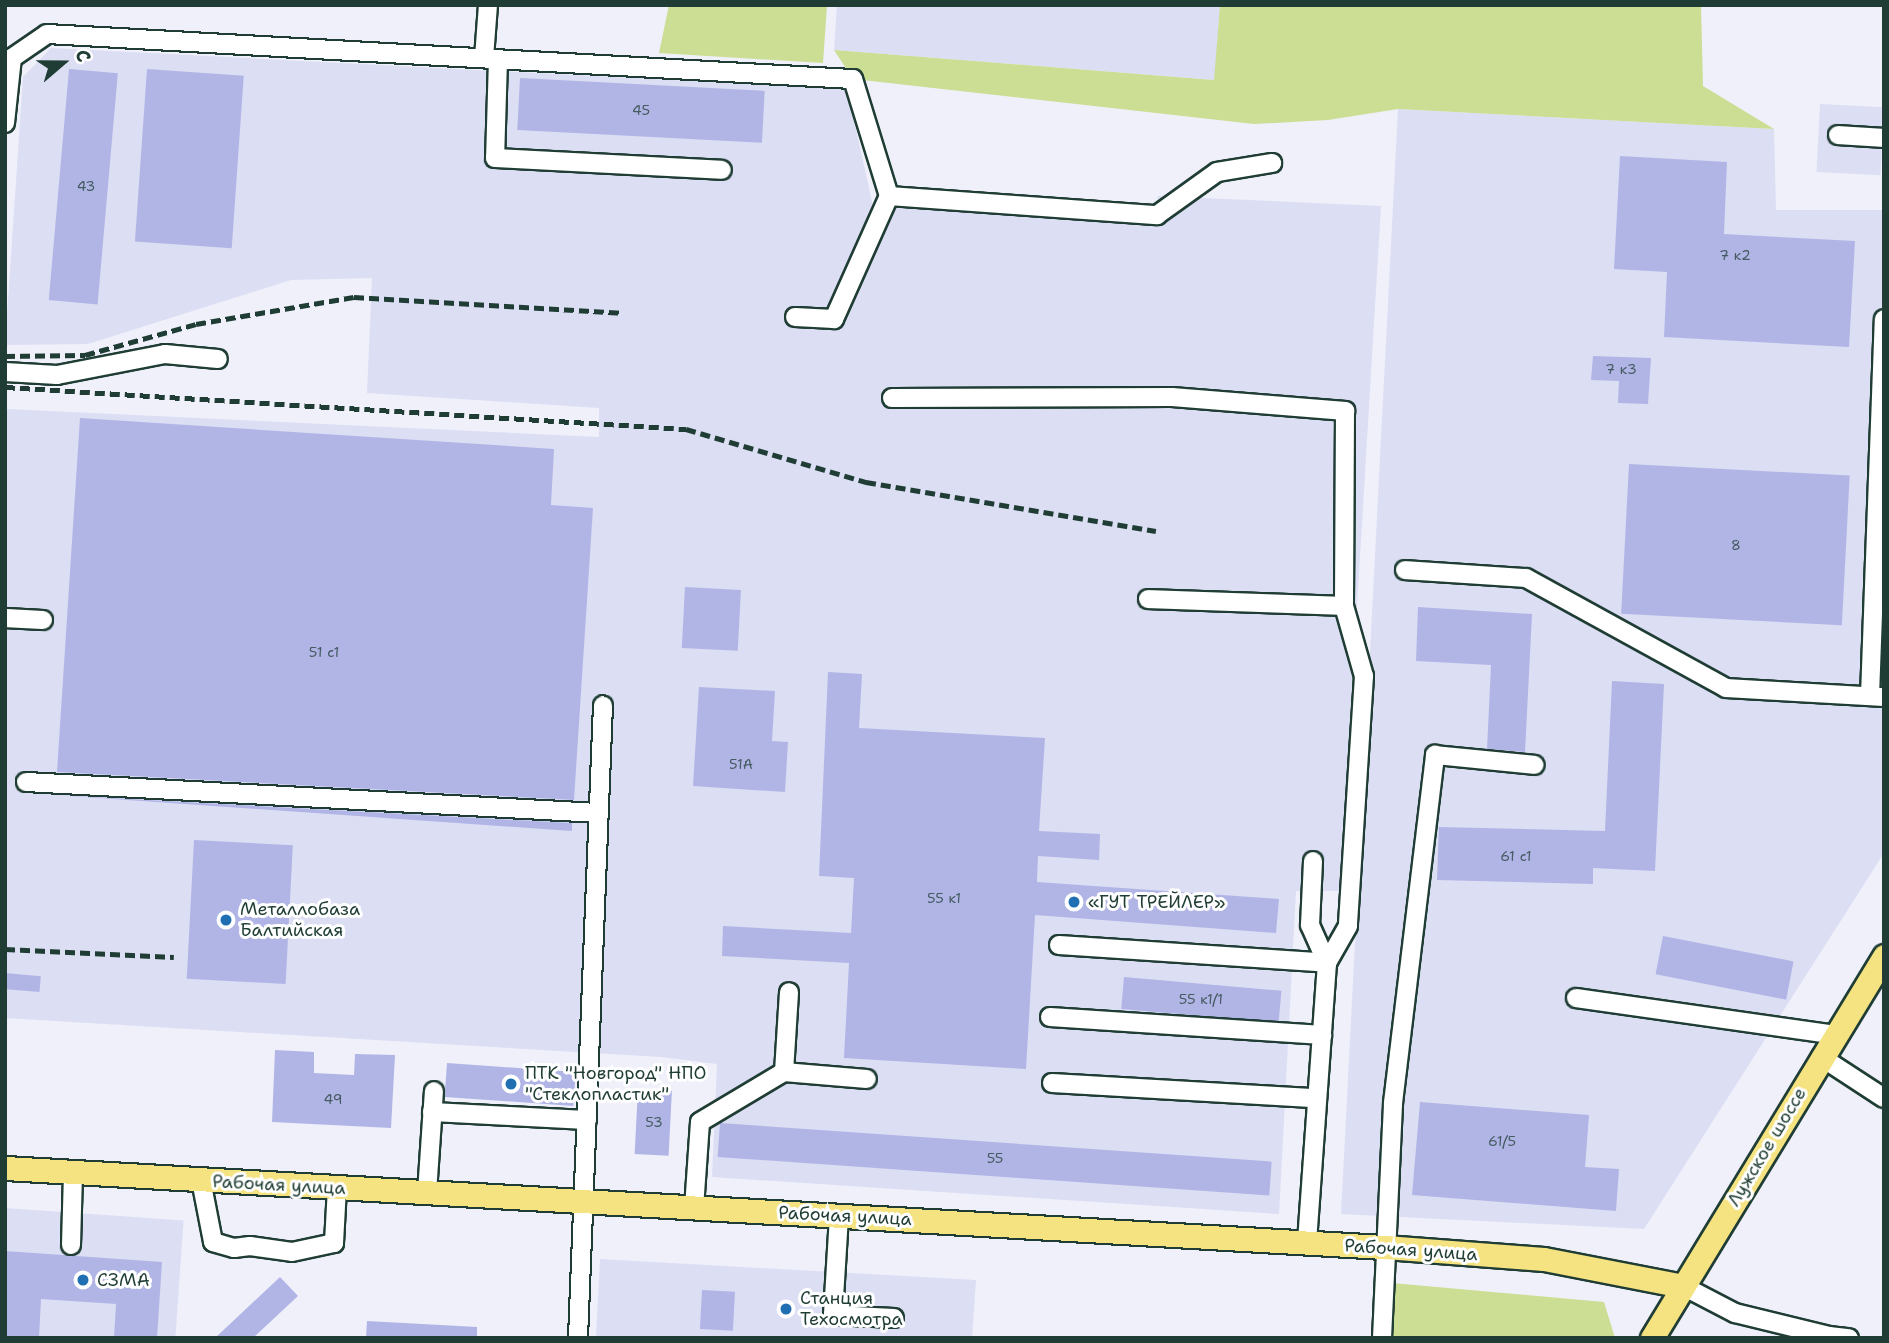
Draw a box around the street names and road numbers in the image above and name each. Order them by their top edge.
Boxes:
street label: Лужское шоссе [1723,1084,1811,1210]
street label: Рабочая улица [212,1171,346,1199]
street label: Рабочая улица [778,1202,912,1230]
street label: Рабочая улица [1344,1235,1478,1265]

